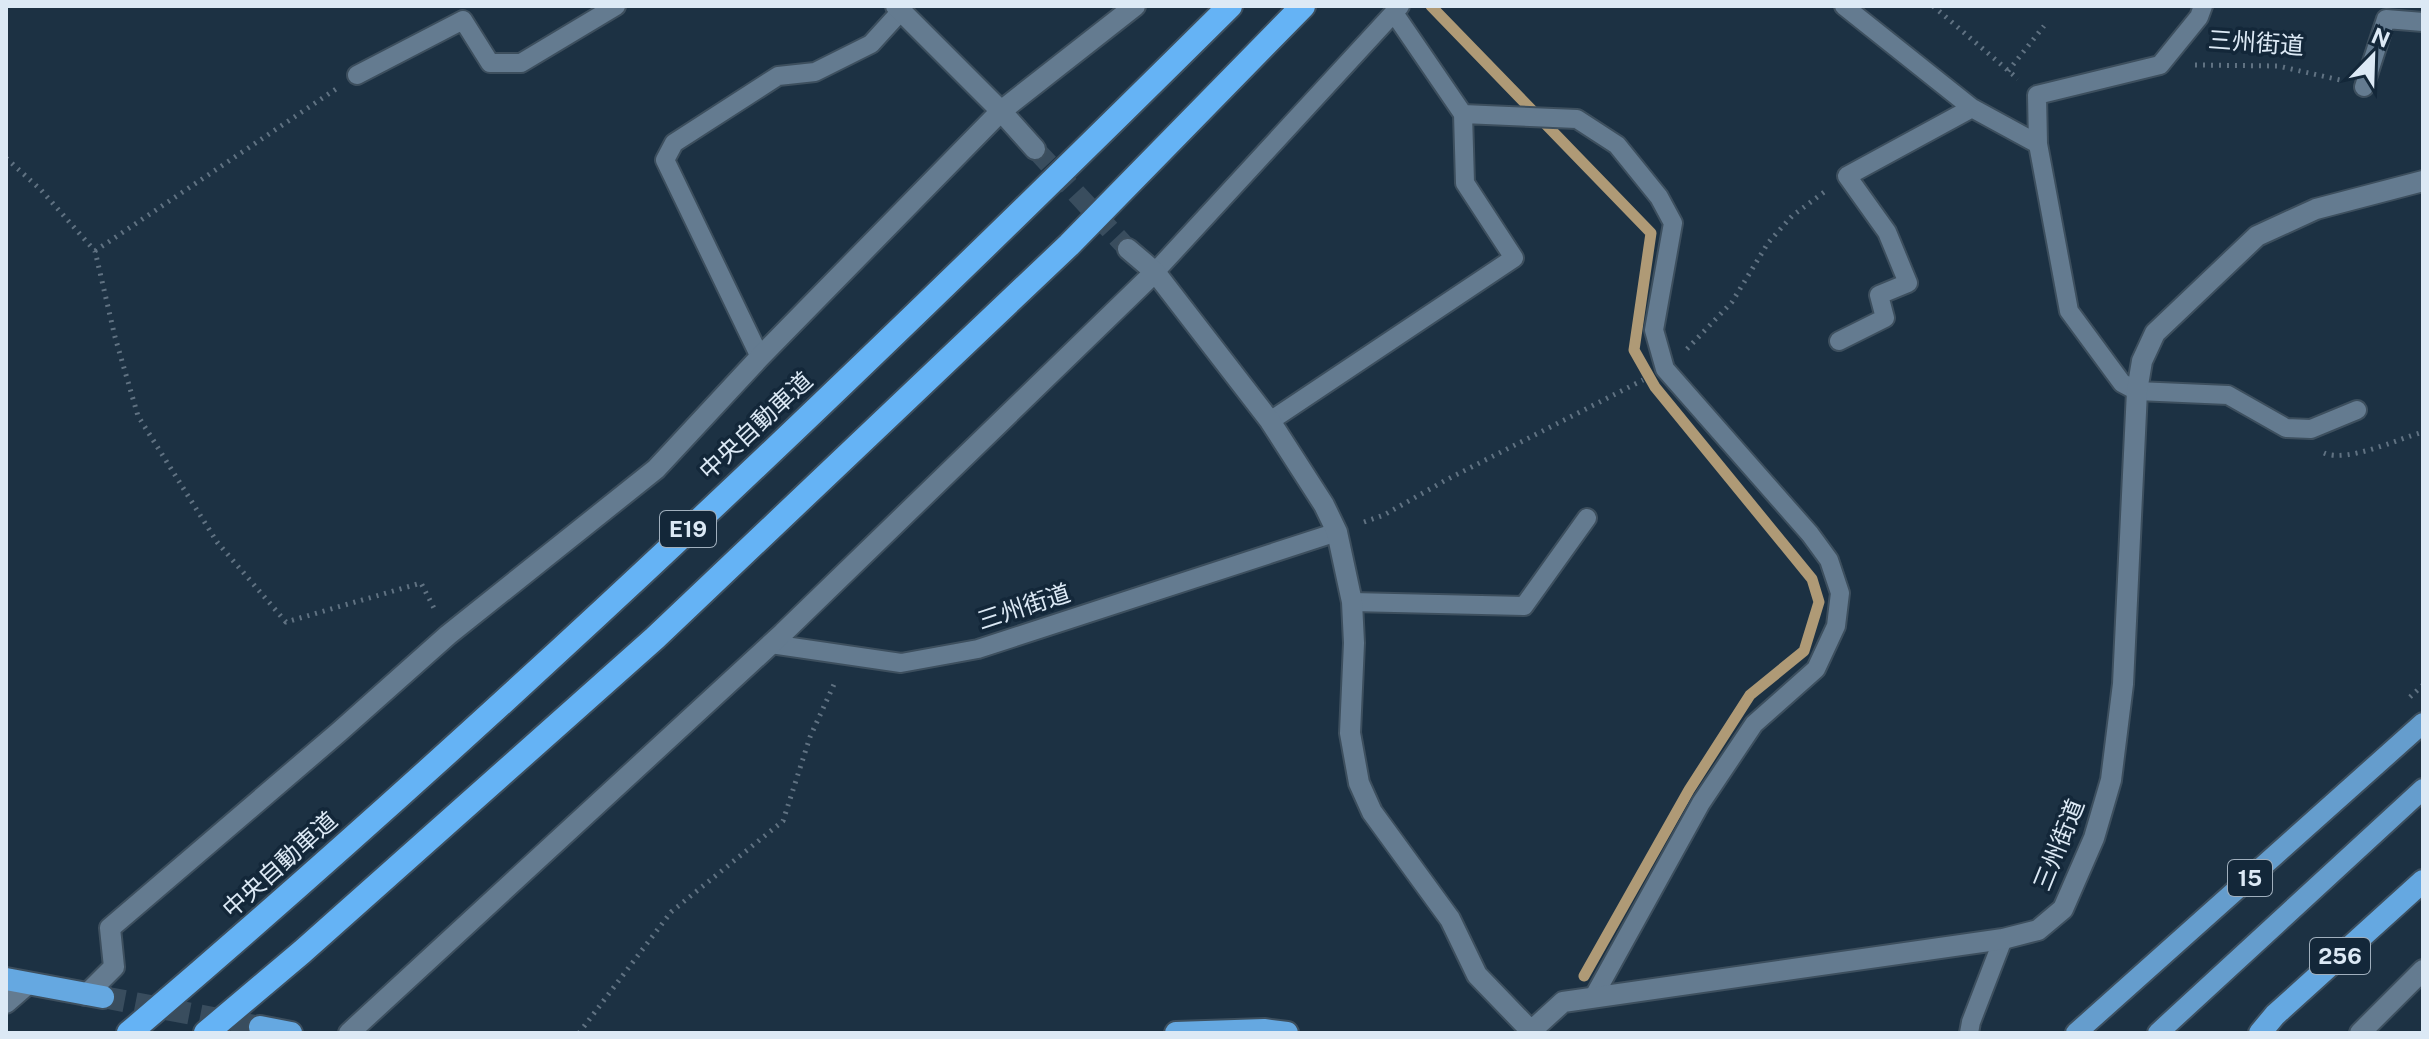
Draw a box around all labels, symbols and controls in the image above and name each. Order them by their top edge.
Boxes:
north arrow [2333,16,2413,96]
text: N [2368,22,2394,53]
street label: 三州街道 [2207,25,2305,59]
street label: 中央自動車道 [693,366,818,485]
road number: E19 [660,511,716,547]
street label: 三州街道 [974,578,1074,634]
street label: 三州街道 [2027,795,2089,894]
street label: 中央自動車道 [216,806,342,923]
road number: 15 [2228,860,2272,896]
road number: 256 [2310,938,2370,974]

